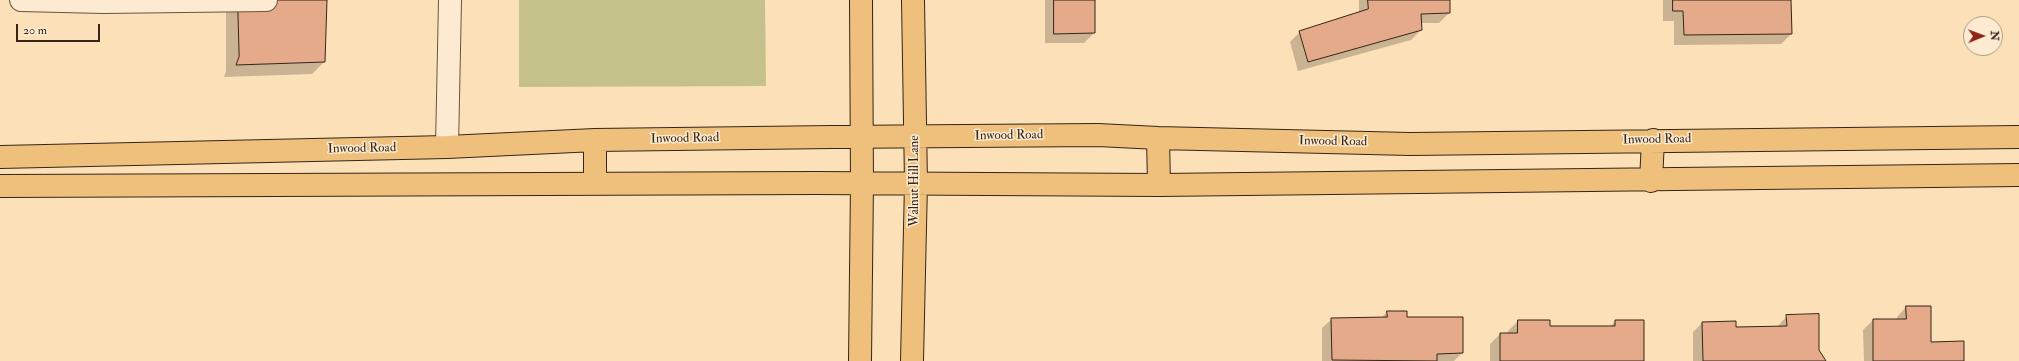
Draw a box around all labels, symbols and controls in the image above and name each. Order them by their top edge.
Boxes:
scale bar [18,16,102,42]
north arrow [1963,16,2003,56]
text: 20 m [23,23,47,38]
text: N [1988,31,2001,41]
street label: Inwood Road [975,128,1043,144]
street label: Inwood Road [651,131,719,147]
street label: Inwood Road [1623,132,1691,148]
street label: Inwood Road [1299,134,1367,150]
street label: Walnut Hill Lane [907,135,923,227]
street label: Inwood Road [328,141,396,157]

